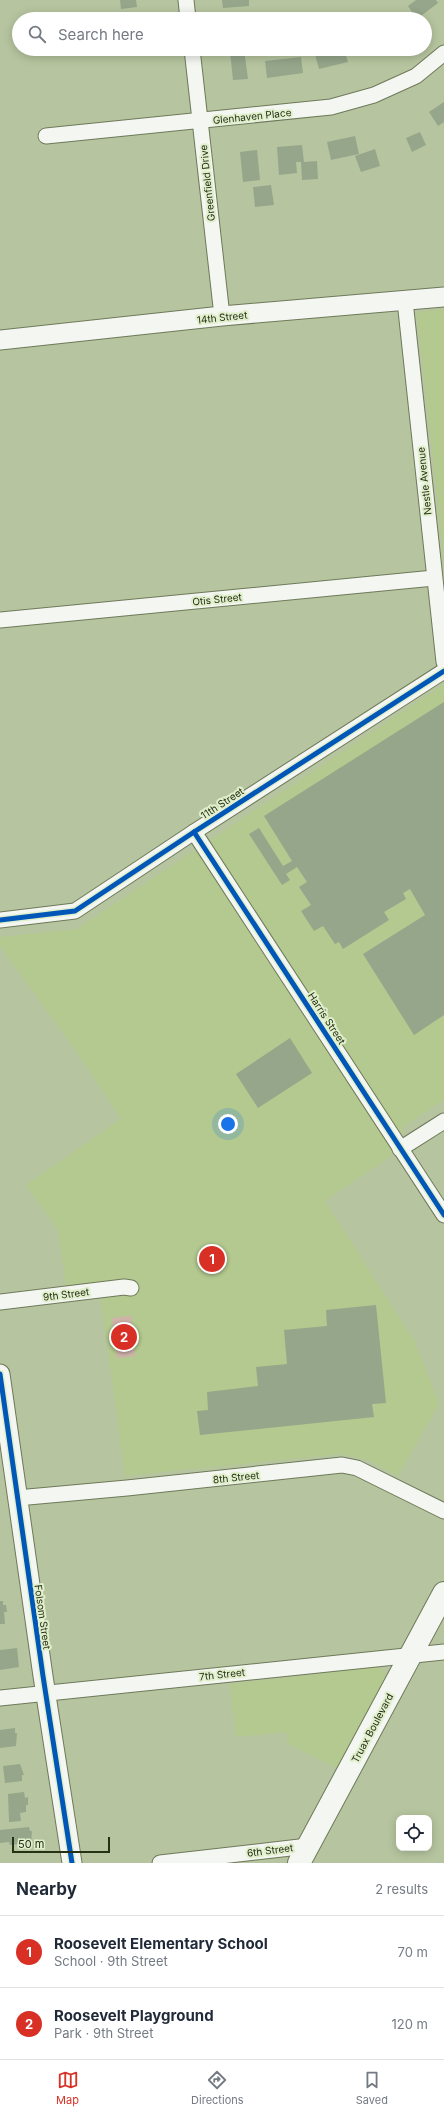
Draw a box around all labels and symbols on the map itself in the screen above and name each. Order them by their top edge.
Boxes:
street label: Glenhaven Place [212,106,292,126]
street label: Greenfield Drive [197,144,217,222]
street label: 14th Street [196,308,249,326]
street label: Nestle Avenue [414,446,434,515]
street label: Otis Street [192,590,243,608]
street label: 11th Street [198,784,246,821]
street label: Harris Street [306,990,349,1047]
your location [218,1114,238,1134]
pin: 1 [199,1244,225,1274]
street label: 9th Street [42,1285,91,1303]
pin: 2 [111,1322,137,1352]
street label: 8th Street [212,1469,260,1485]
street label: Folsom Street [33,1584,54,1651]
street label: 7th Street [199,1666,246,1682]
street label: Truax Boulevard [349,1691,395,1765]
scale bar [12,1835,110,1854]
street label: 6th Street [246,1841,294,1859]

